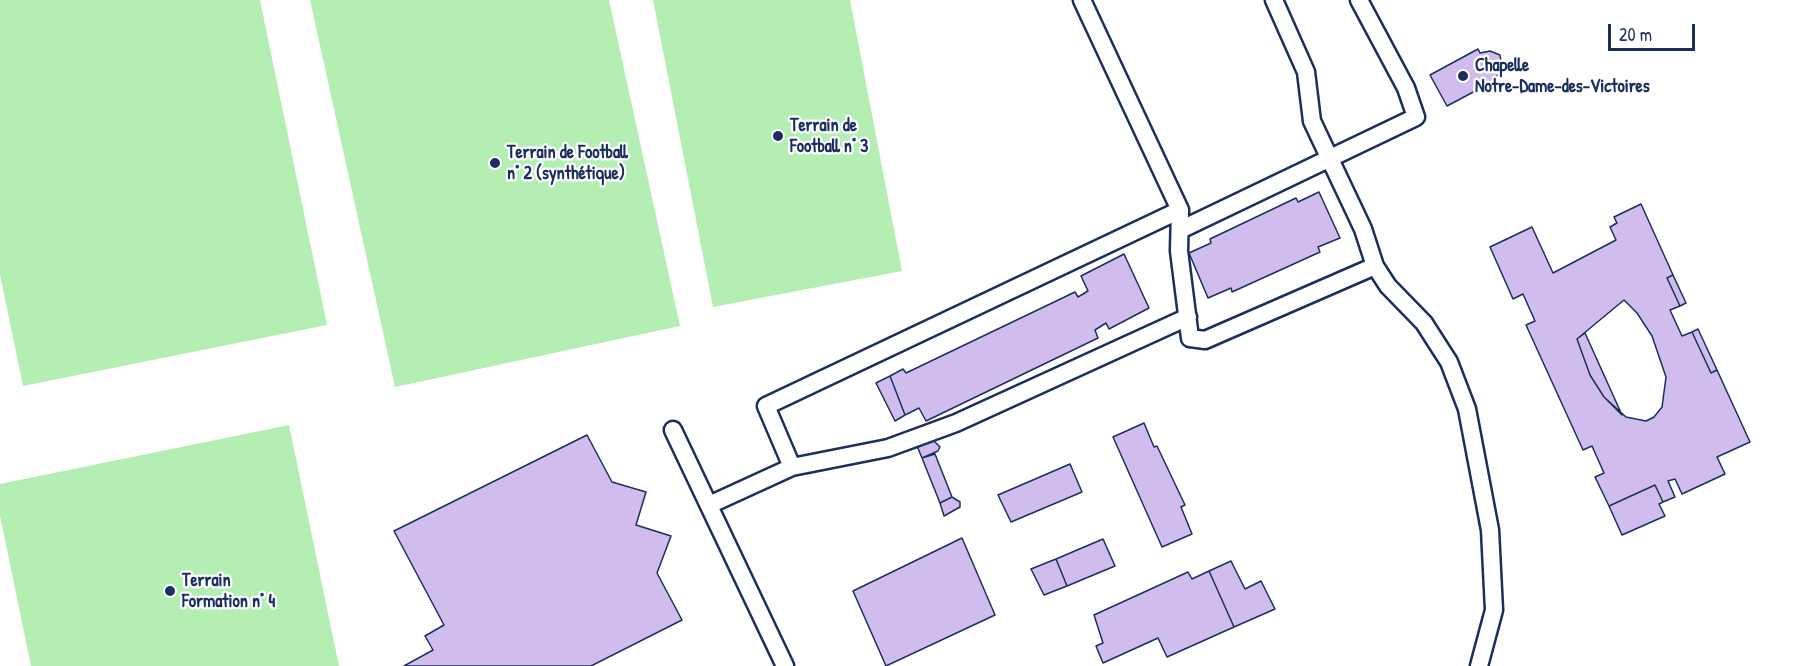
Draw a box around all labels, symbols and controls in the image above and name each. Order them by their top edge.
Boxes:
scale bar [1611,12,1698,50]
text: 20 m [1619,22,1652,47]
place label: Chapelle Notre-Dame-des-Victoires [1475,55,1650,98]
marker: Chapelle Notre-Dame-des-Victoires [1456,69,1470,83]
place label: Terrain de Football n° 3 [790,115,868,158]
marker: Terrain de Football n° 3 [771,129,785,143]
place label: Terrain de Football n° 2 (synthétique) [507,142,628,184]
marker: Terrain de Football n° 2 (synthétique) [488,156,502,170]
place label: Terrain Formation n° 4 [182,570,275,612]
marker: Terrain Formation n° 4 [163,584,177,598]

